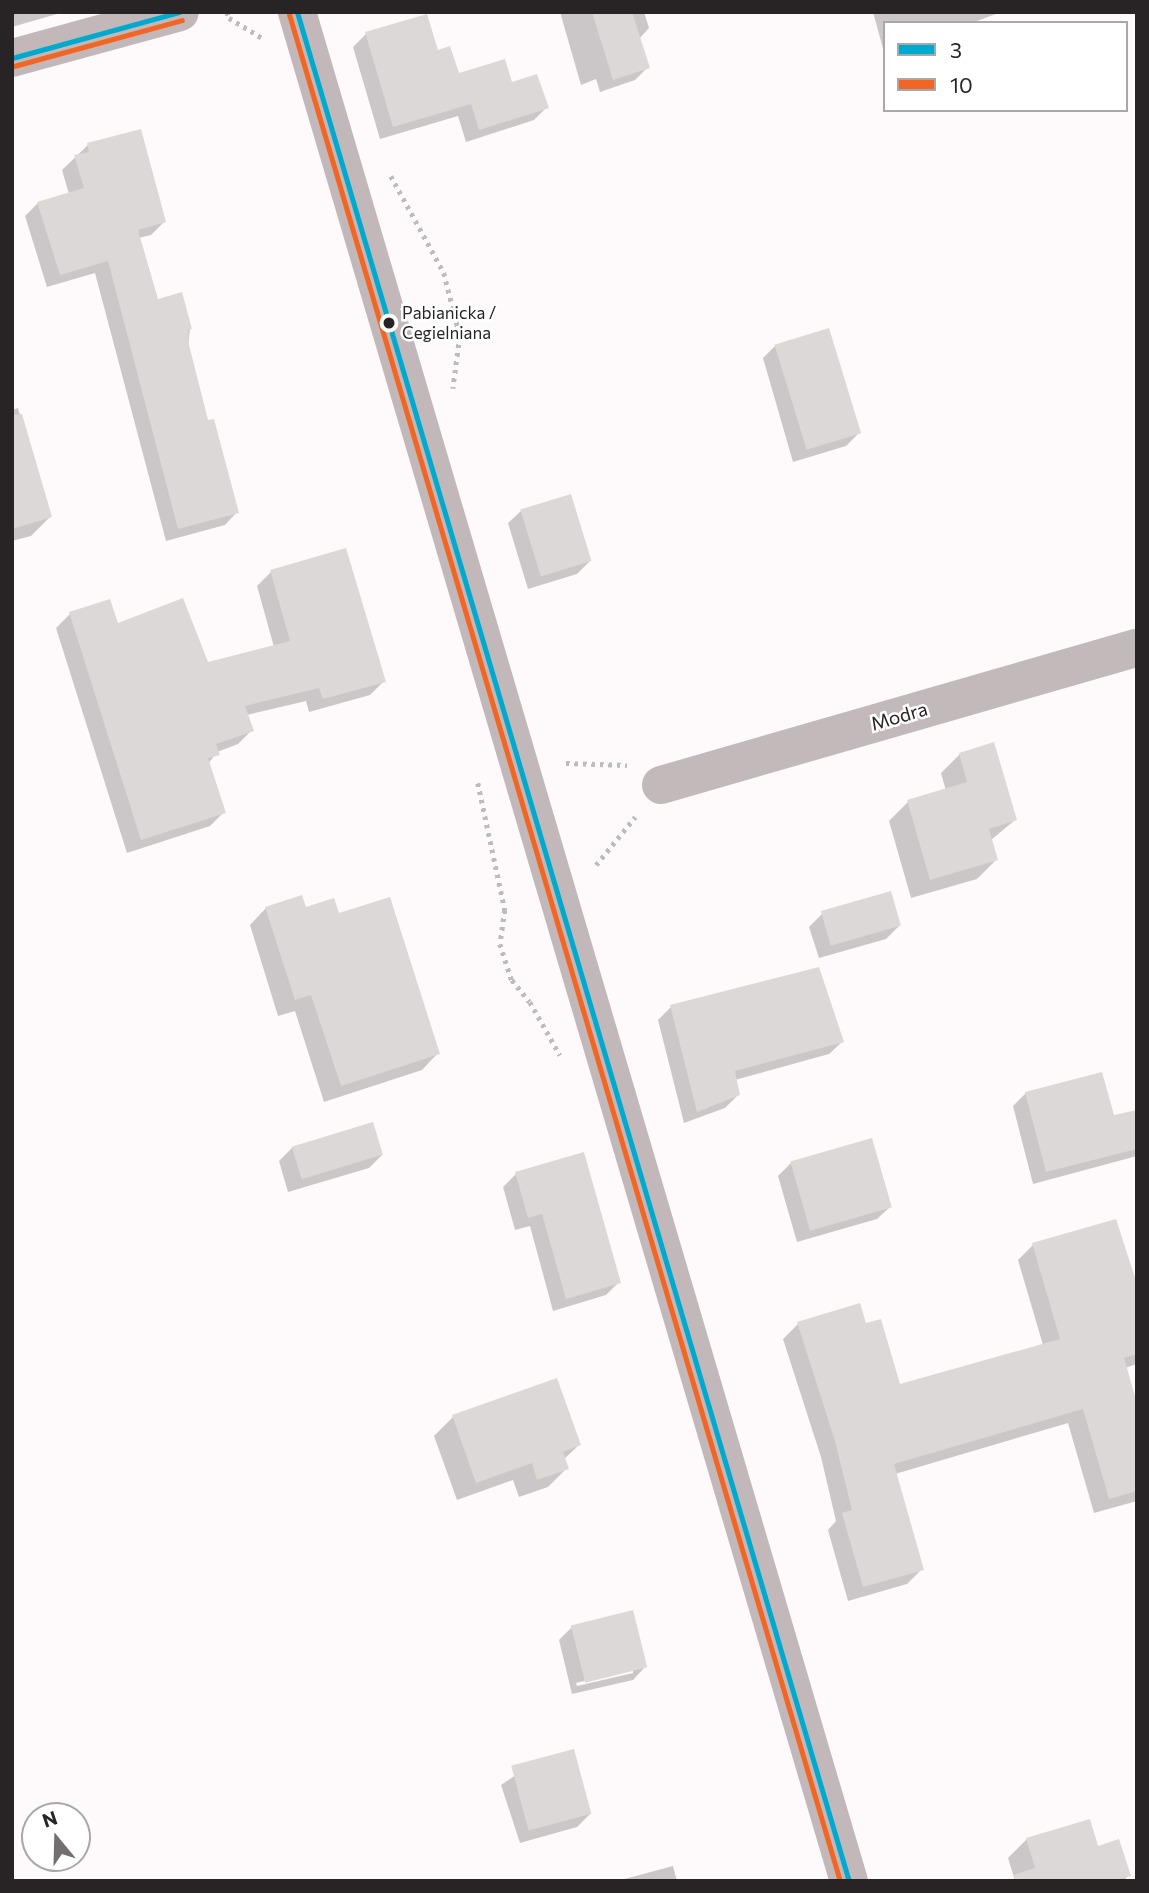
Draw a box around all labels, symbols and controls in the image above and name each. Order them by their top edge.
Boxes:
legend [883,21,1128,112]
text: 3 [950,37,962,62]
text: 10 [950,72,973,97]
place label: Pabianicka / Cegielniana [402,303,496,343]
marker: Pabianicka / Cegielniana [382,316,396,330]
street label: Modra [868,697,930,735]
north arrow [21,1802,91,1872]
text: N [39,1805,60,1832]

